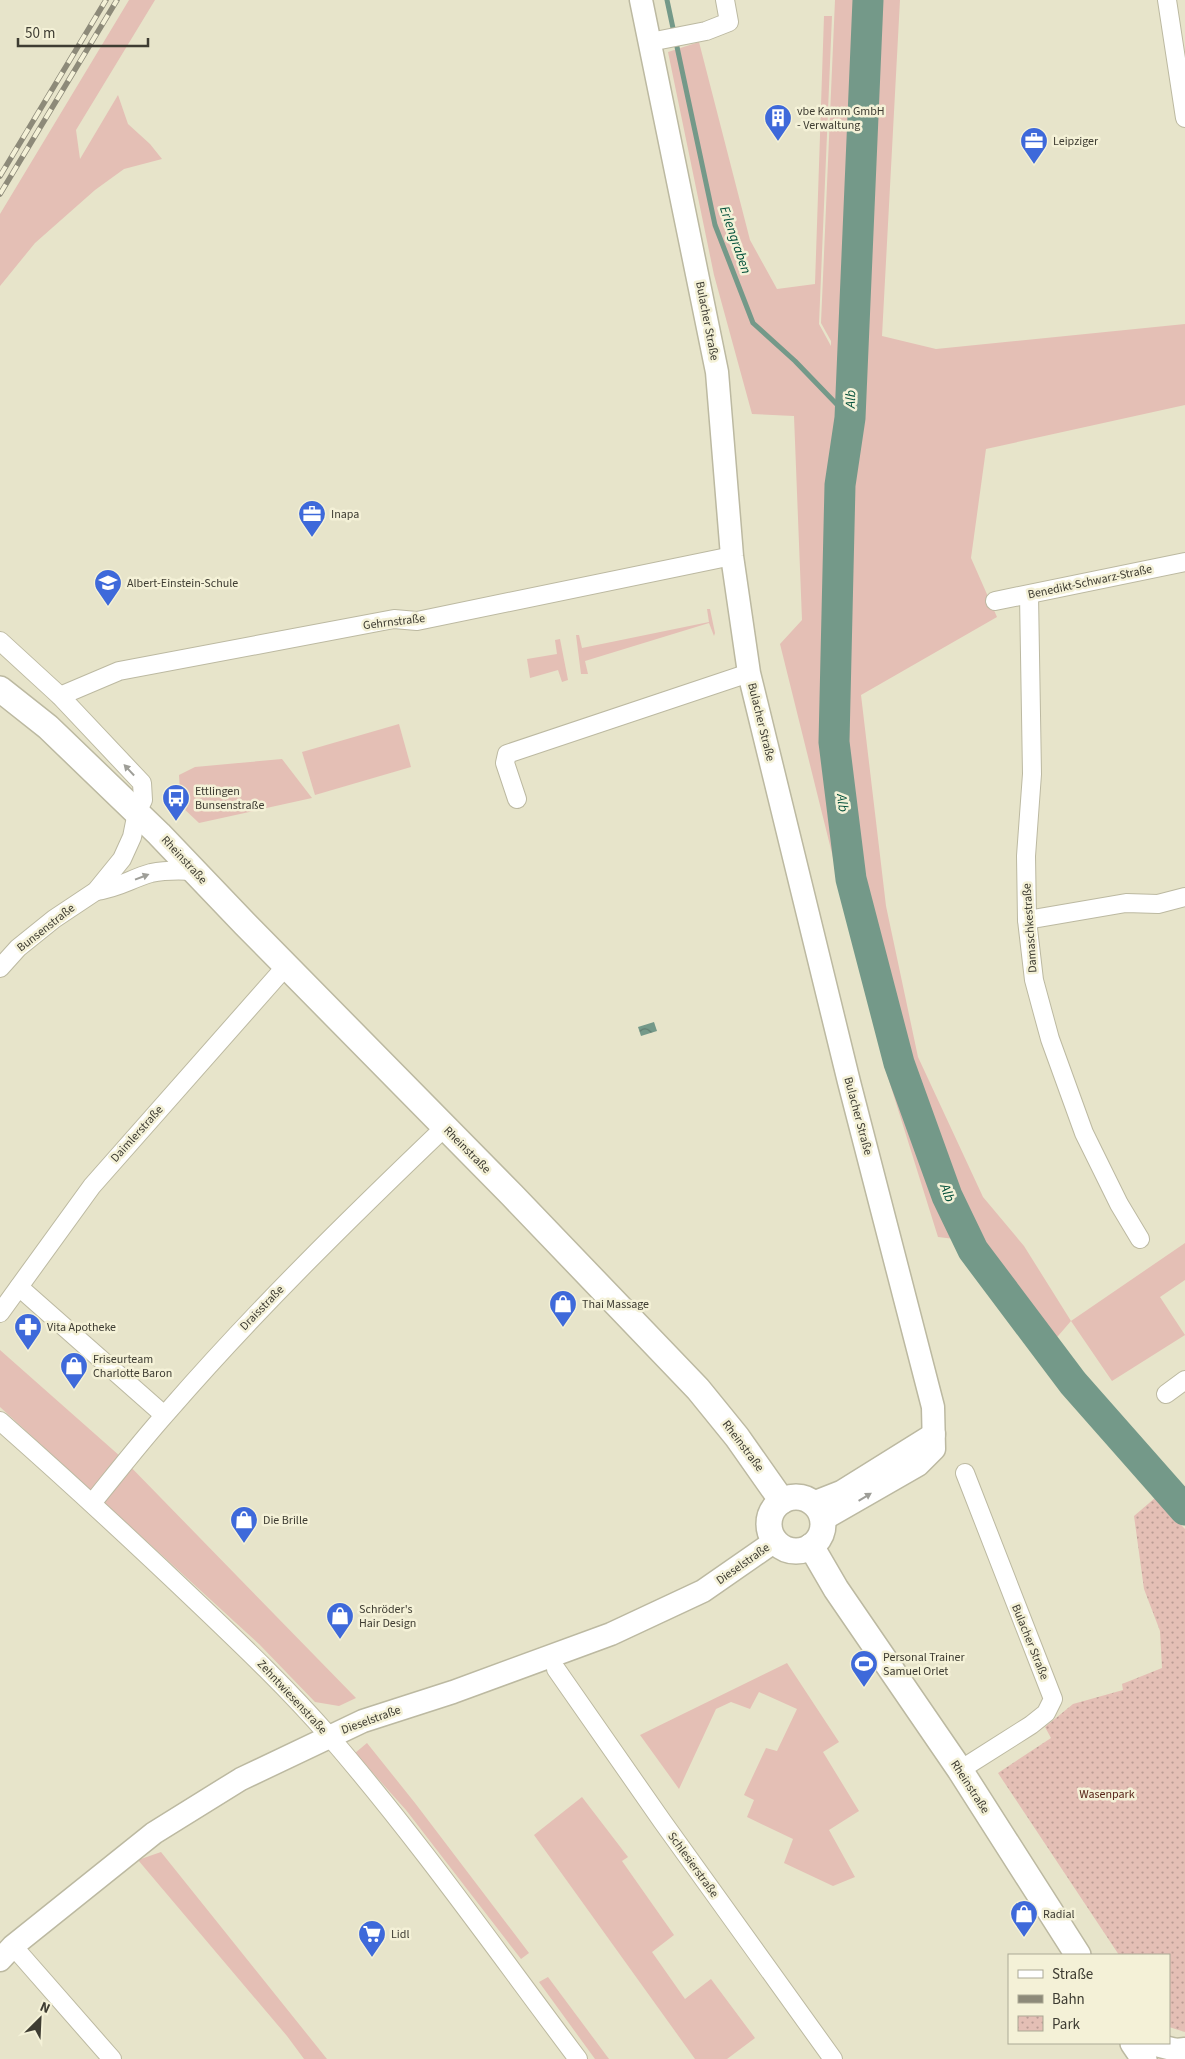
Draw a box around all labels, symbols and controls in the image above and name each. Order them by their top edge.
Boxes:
scale bar [18,15,148,47]
text: 50 m [25,23,55,44]
building icon: vbe Kamm GmbH - Verwaltung [763,103,793,142]
place label: vbe Kamm GmbH - Verwaltung [797,103,885,134]
office icon: Leipziger [1019,126,1049,165]
place label: Leipziger [1053,133,1099,150]
water label: Erlengraben [714,203,756,277]
street label: Bulacher Straße [691,280,723,362]
water label: Alb [841,390,861,409]
office icon: Inapa [297,499,327,538]
place label: Inapa [331,506,359,523]
street label: Benedikt-Schwarz-Straße [1026,561,1154,603]
school or university icon: Albert-Einstein-Schule [93,568,123,607]
place label: Albert-Einstein-Schule [127,575,238,592]
street label: Gehrnstraße [362,610,426,634]
street label: Bulacher Straße [743,681,779,763]
one-way arrow [123,764,135,776]
bus stop icon: Ettlingen Bunsenstraße [161,783,191,822]
place label: Ettlingen Bunsenstraße [195,783,264,814]
water label: Alb [831,792,853,813]
street label: Rheinstraße [157,832,211,888]
one-way arrow [135,873,150,881]
street label: Damaschkestraße [1018,883,1042,973]
street label: Bunsenstraße [13,900,79,956]
street label: Bulacher Straße [839,1075,877,1157]
street label: Daimlerstraße [107,1102,167,1166]
street label: Rheinstraße [440,1123,494,1177]
water label: Alb [934,1180,960,1205]
street label: Draisstraße [236,1282,288,1334]
shop icon: Thai Massage [548,1289,578,1328]
place label: Thai Massage [582,1296,649,1313]
pharmacy icon: Vita Apotheke [13,1312,43,1351]
place label: Vita Apotheke [47,1319,116,1336]
shop icon: Friseurteam Charlotte Baron [59,1351,89,1390]
place label: Friseurteam Charlotte Baron [93,1351,172,1382]
street label: Rheinstraße [718,1417,768,1475]
one-way arrow [858,1492,871,1501]
shop icon: Die Brille [229,1505,259,1544]
place label: Die Brille [263,1512,308,1529]
street label: Dieselstraße [713,1539,773,1589]
shop icon: Schröder's Hair Design [325,1601,355,1640]
place label: Schröder's Hair Design [359,1601,416,1632]
street label: Bulacher Straße [1007,1602,1053,1682]
sports icon: Personal Trainer Samuel Orlet [849,1649,879,1688]
place label: Personal Trainer Samuel Orlet [883,1649,965,1680]
street label: Zehntwiesenstraße [253,1656,331,1738]
street label: Dieselstraße [339,1701,403,1739]
street label: Rheinstraße [946,1757,994,1817]
park label: Wasenpark [1079,1786,1135,1803]
street label: Schlesierstraße [663,1829,723,1901]
shop icon: Radial [1009,1899,1039,1938]
place label: Radial [1043,1906,1075,1923]
supermarket icon: Lidl [357,1919,387,1958]
place label: Lidl [391,1926,410,1943]
legend [1008,1954,1170,2044]
text: Straße [1052,1964,1093,1985]
text: Bahn [1052,1989,1085,2010]
north arrow [15,1994,65,2044]
text: N [37,1997,53,2019]
text: Park [1052,2014,1081,2035]

